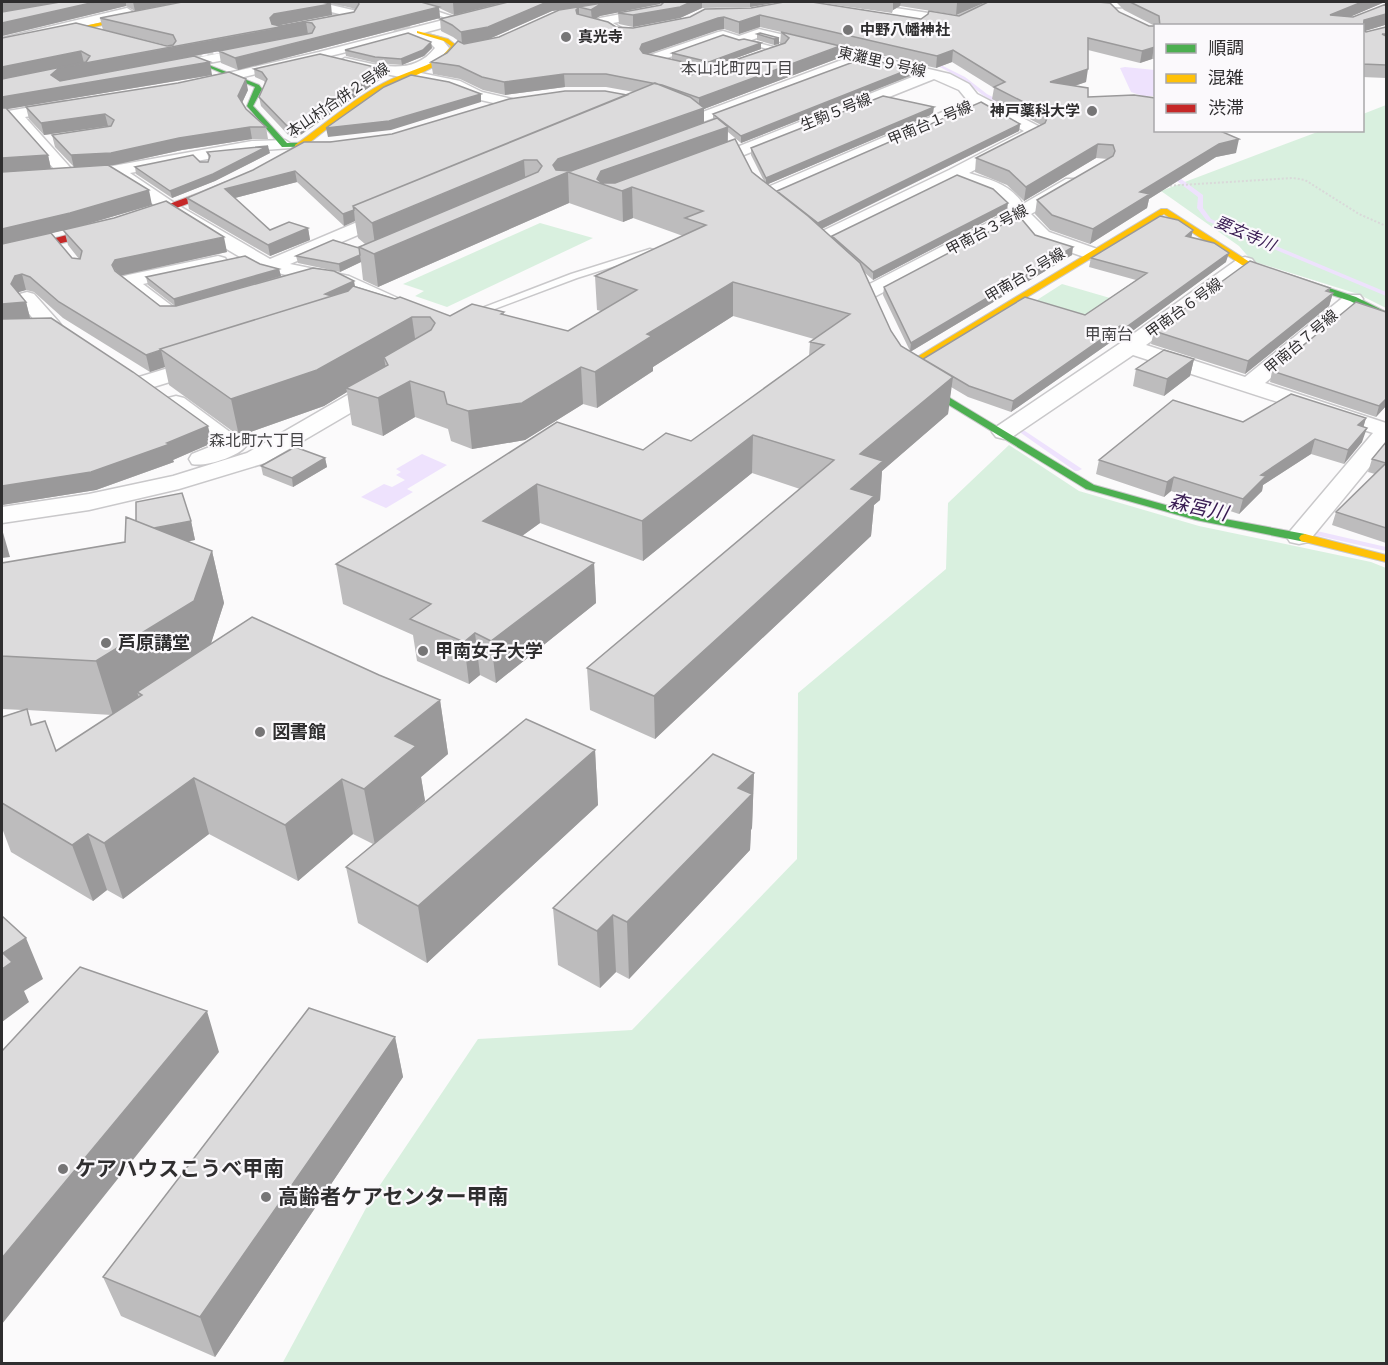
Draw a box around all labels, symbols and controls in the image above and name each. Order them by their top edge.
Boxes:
place label: 中野八幡神社 [860,21,950,39]
marker: 中野八幡神社 [841,23,855,37]
legend [1154,24,1364,132]
place label: 真光寺 [578,28,623,46]
marker: 真光寺 [559,30,573,44]
text: 順調 [1208,37,1244,59]
street label: 東灘里９号線 [836,43,928,81]
street label: 本山村合併２号線 [283,59,393,141]
district label: 本山北町四丁目 [681,59,793,79]
text: 混雑 [1208,67,1244,89]
street label: 生駒５号線 [798,90,874,134]
street label: 甲南台１号線 [885,97,975,149]
text: 渋滞 [1208,97,1244,119]
place label: 神戸薬科大学 [989,102,1080,120]
marker: 神戸薬科大学 [1085,104,1099,118]
street label: 甲南台３号線 [943,201,1031,259]
water label: 要玄寺川 [1212,212,1280,256]
street label: 甲南台５号線 [982,244,1068,306]
street label: 甲南台６号線 [1142,274,1226,342]
street label: 甲南台７号線 [1261,306,1341,378]
district label: 甲南台 [1085,325,1133,345]
district label: 森北町六丁目 [209,431,305,451]
water label: 森宮川 [1166,490,1232,527]
place label: 芦原講堂 [118,632,190,654]
marker: 芦原講堂 [99,636,113,650]
place label: 甲南女子大学 [435,640,543,662]
marker: 甲南女子大学 [416,644,430,658]
place label: 図書館 [272,721,326,743]
marker: 図書館 [253,725,267,739]
place label: ケアハウスこうべ甲南 [75,1157,284,1182]
marker: ケアハウスこうべ甲南 [56,1162,70,1176]
place label: 高齢者ケアセンター甲南 [278,1185,509,1210]
marker: 高齢者ケアセンター甲南 [259,1190,273,1204]

